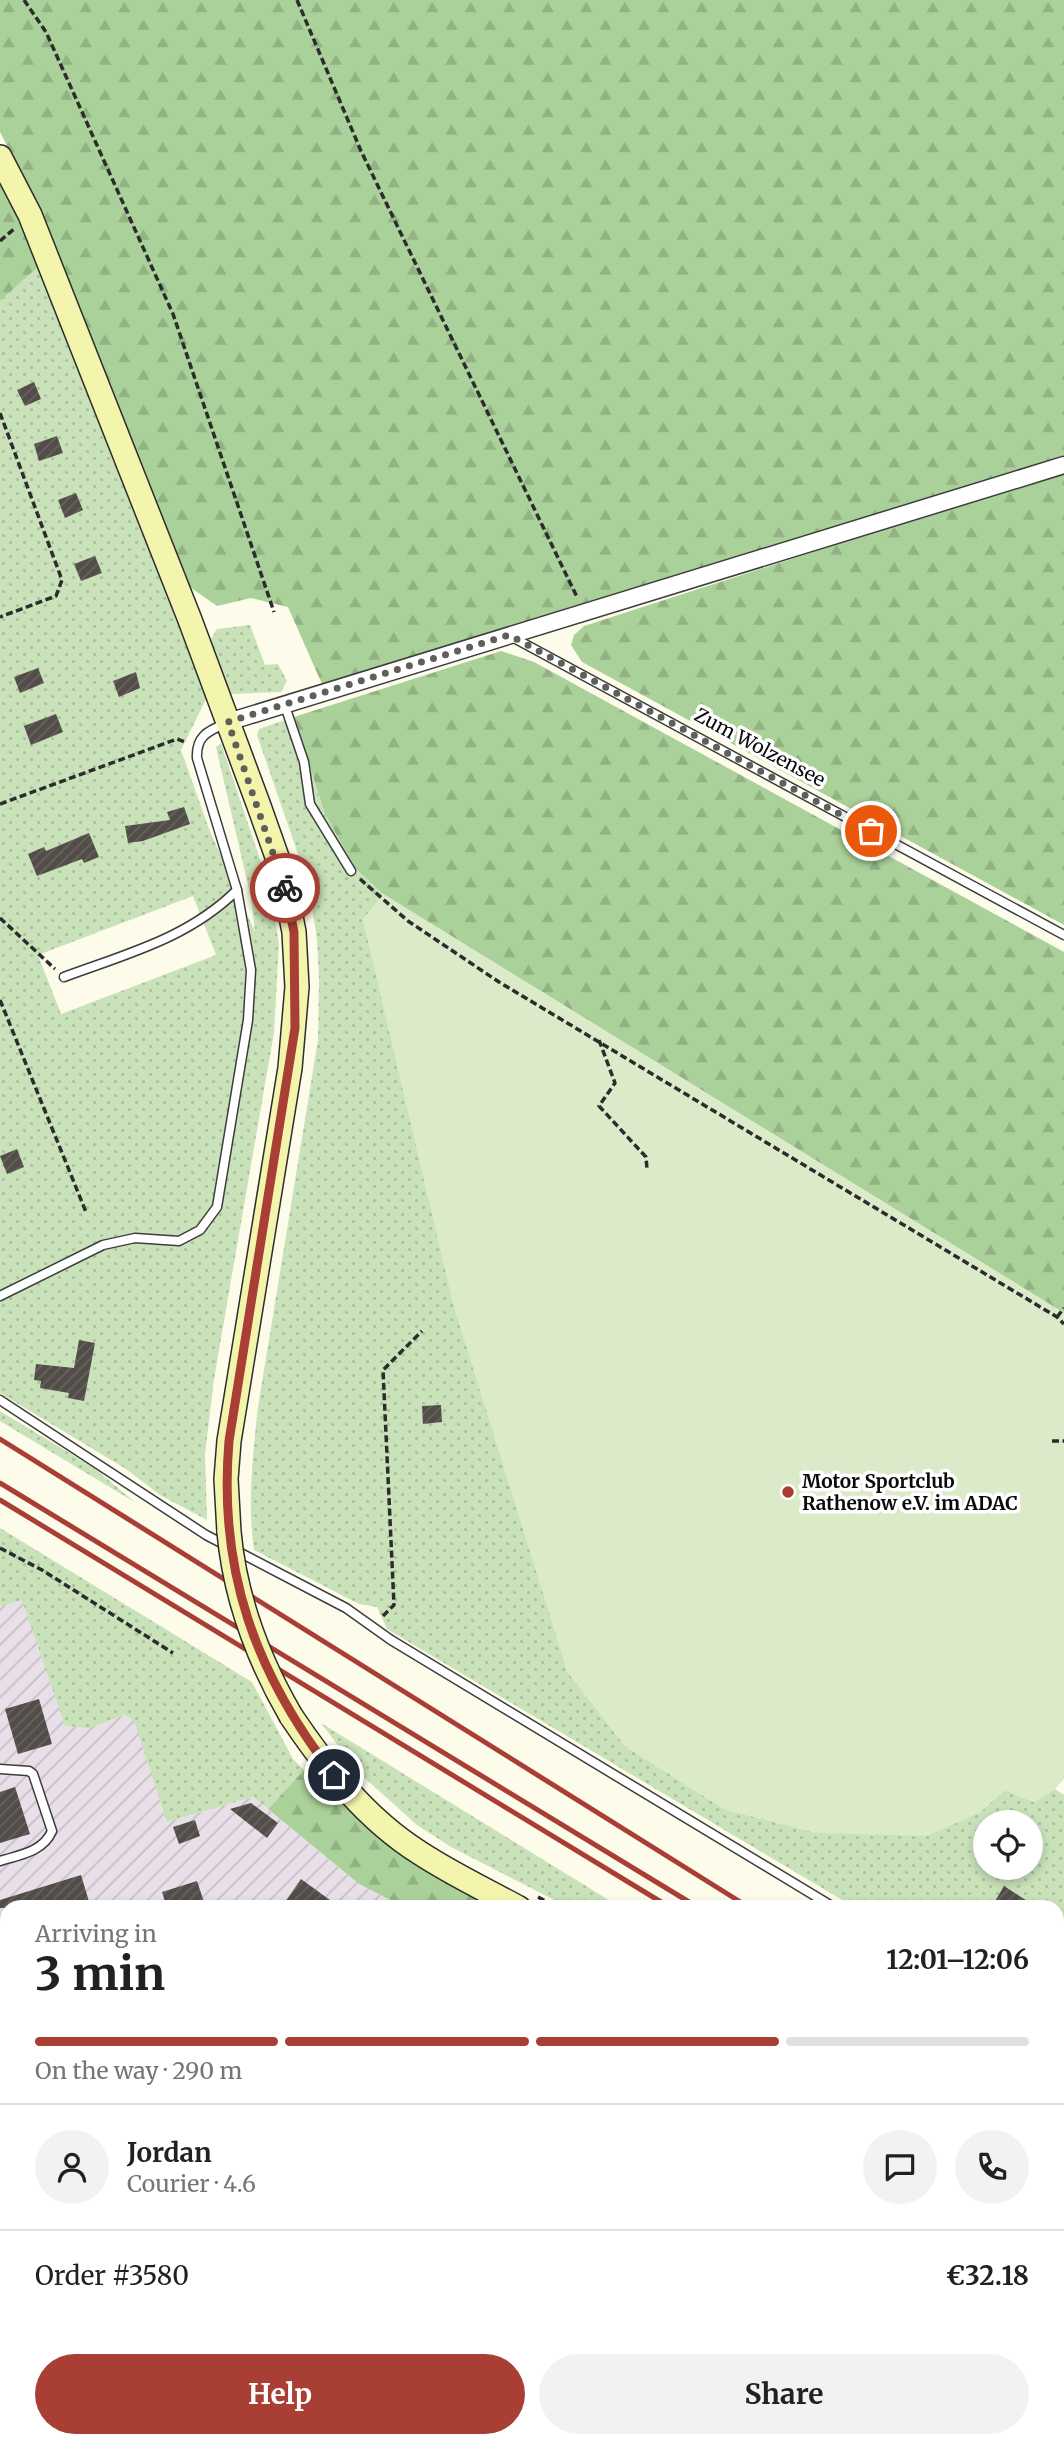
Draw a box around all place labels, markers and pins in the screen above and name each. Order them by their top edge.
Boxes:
pin [841,801,901,861]
place label: Motor Sportclub Rathenow e.V. im ADAC [802,1469,1018,1515]
marker: Motor Sportclub Rathenow e.V. im ADAC [780,1484,796,1500]
pin [304,1745,364,1805]

